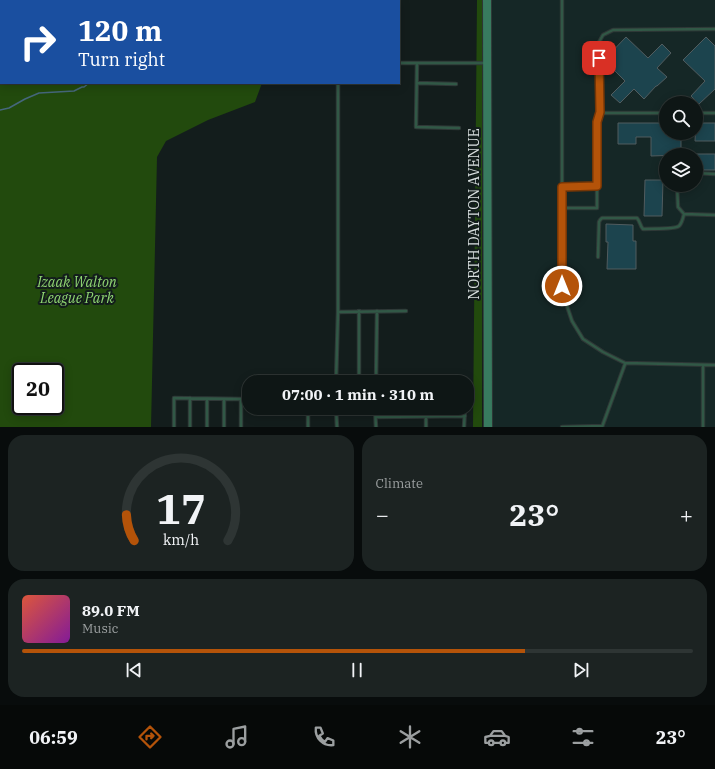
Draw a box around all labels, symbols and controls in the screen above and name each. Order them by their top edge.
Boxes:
text: 120 m [78,12,162,49]
icon: right [12,16,64,68]
pin [582,41,616,75]
icon: arrive [588,47,610,69]
text: Turn right [78,48,165,71]
map controls [659,96,703,192]
button: search [659,96,703,140]
street label: NORTH DAYTON AVENUE [465,128,483,300]
button: layers [659,148,703,192]
position arrow [541,265,583,307]
park label: Izaak Walton League Park [36,273,117,307]
speed limit sign: 20 [12,363,64,415]
text: 07:00 · 1 min · 310 m [282,385,434,404]
text: Climate [376,475,423,492]
text: 17 [156,481,206,535]
text: 23° [509,495,559,534]
text: − [376,500,389,529]
text: + [680,500,693,529]
text: km/h [163,530,199,549]
text: 89.0 FM [82,601,140,620]
text: Music [82,620,119,637]
icon: previous [123,659,145,681]
icon: pause [346,659,368,681]
icon: next [570,659,592,681]
icon: directions [136,723,164,751]
icon: music [223,723,251,751]
icon: phone [310,723,338,751]
icon: climate [396,723,424,751]
icon: car [483,723,511,751]
icon: filters [569,723,597,751]
text: 06:59 [29,726,78,749]
text: 23° [656,726,686,749]

